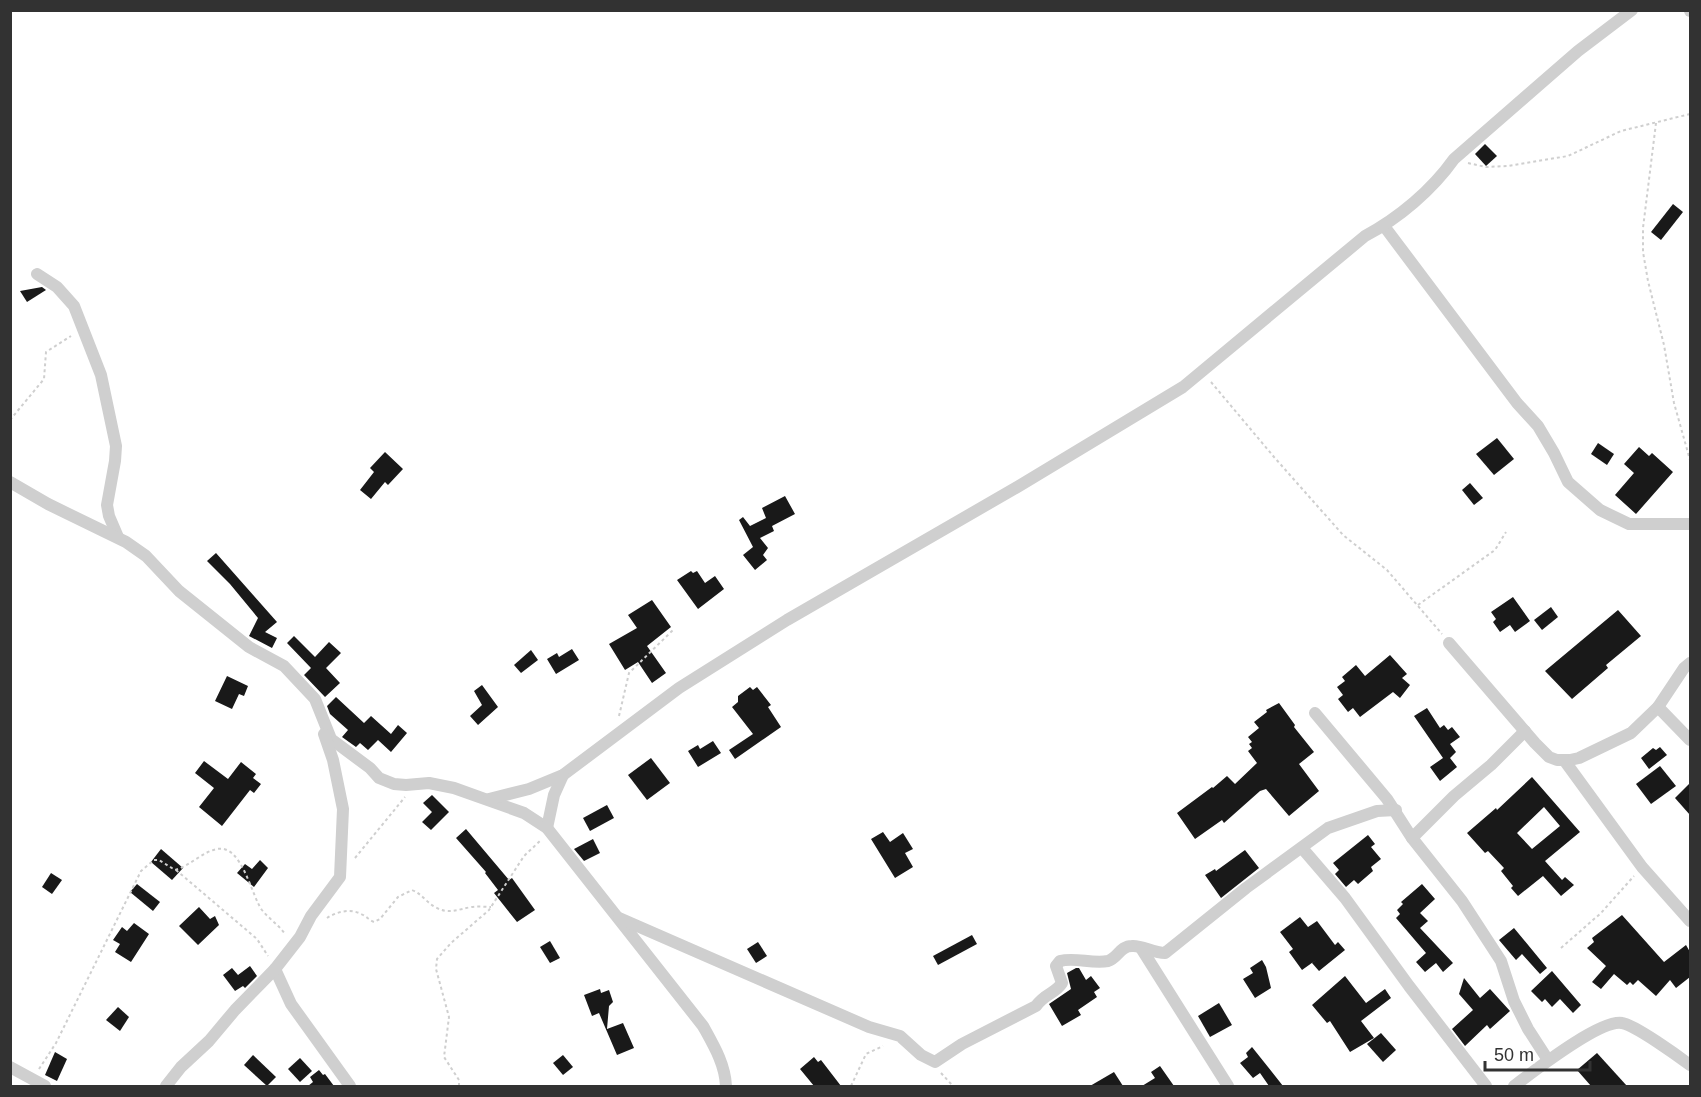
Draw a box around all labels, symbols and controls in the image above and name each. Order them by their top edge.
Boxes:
scale bar [1485,1034,1590,1072]
text: 50 m [1494,1045,1534,1065]

